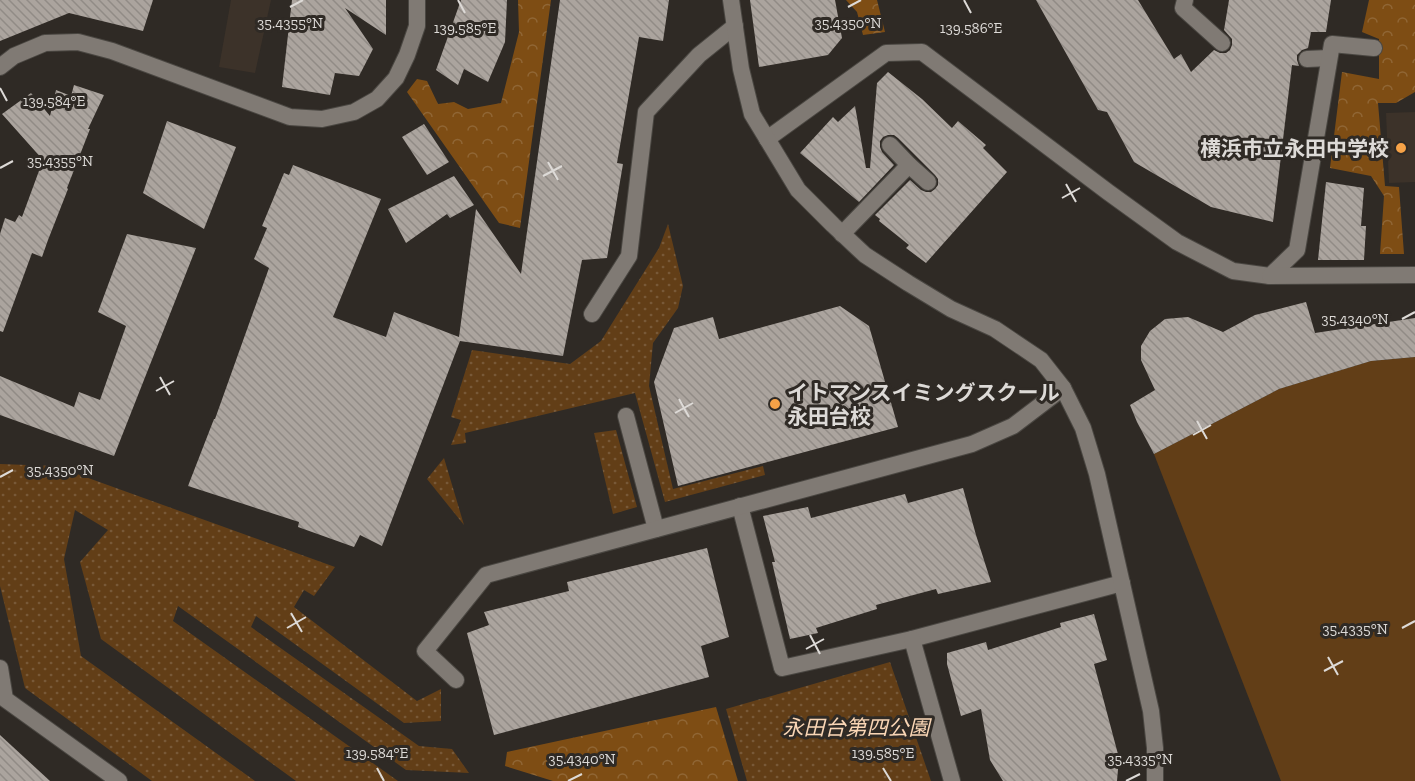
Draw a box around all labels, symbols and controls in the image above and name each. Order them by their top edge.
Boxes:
text: 35.4355°N [257,14,323,32]
text: 35.4350°N [815,14,881,32]
text: 139.585°E [434,19,496,37]
text: 139.586°E [940,19,1003,37]
text: 139.584°E [23,92,85,110]
place label: 横浜市立永田中学校 [1200,136,1389,161]
marker: 横浜市立永田中学校 [1394,141,1408,155]
text: 35.4355°N [27,152,93,170]
text: 35.4340°N [1321,310,1389,328]
place label: イトマンスイミングスクール 永田台校 [787,380,1060,429]
marker: イトマンスイミングスクール 永田台校 [768,397,782,411]
text: 35.4350°N [27,461,93,479]
text: 35.4335°N [1322,620,1388,638]
park label: 永田台第四公園 [783,715,932,740]
text: 139.584°E [346,744,408,762]
text: 139.585°E [852,744,914,762]
text: 35.4340°N [548,750,616,768]
text: 35.4335°N [1107,750,1173,768]

